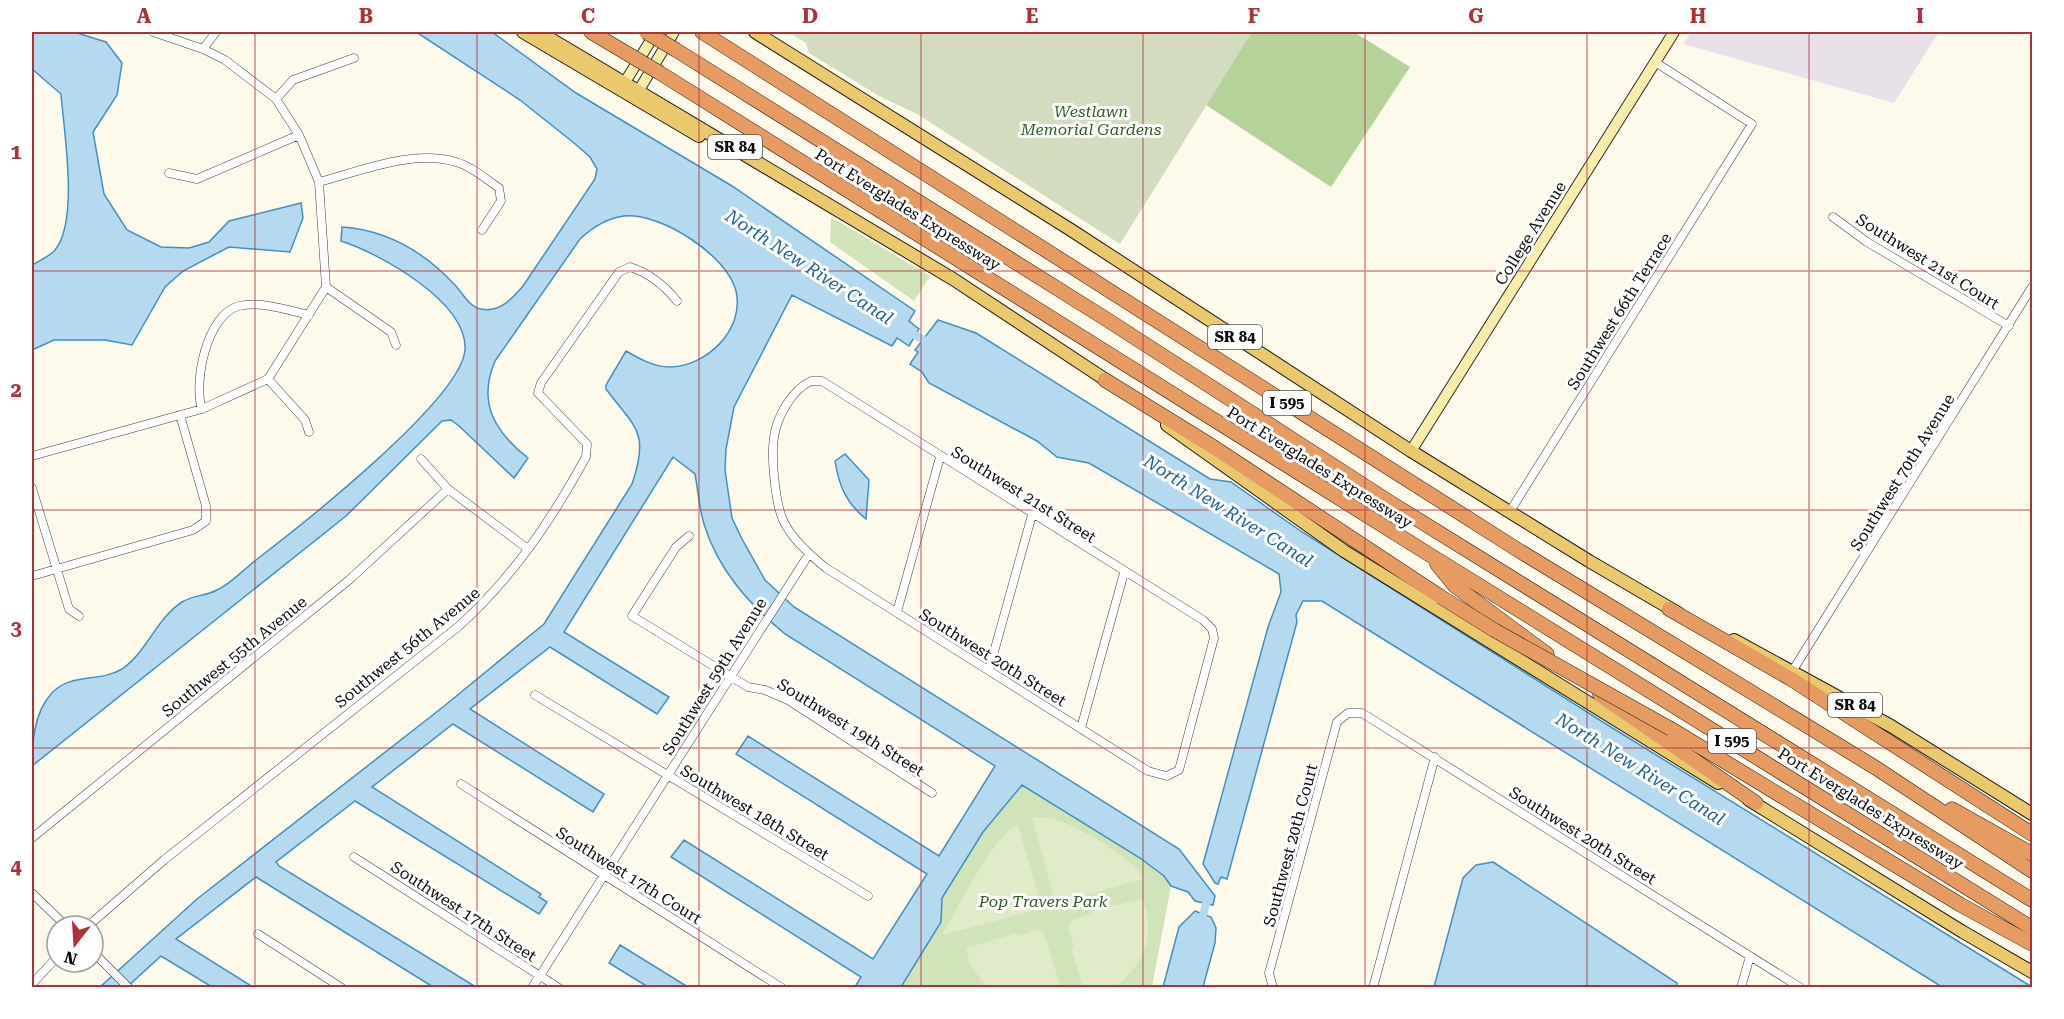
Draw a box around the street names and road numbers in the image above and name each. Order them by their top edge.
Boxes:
road number: SR 84 [708,135,762,159]
street label: Port Everglades Expressway [812,144,1004,275]
street label: College Avenue [1491,178,1570,289]
street label: Southwest 21st Court [1853,210,2003,313]
street label: Southwest 66th Terrace [1563,229,1676,393]
road number: SR 84 [1208,325,1262,349]
street label: Southwest 70th Avenue [1846,390,1959,554]
road number: I 595 [1263,391,1311,415]
street label: Port Everglades Expressway [1224,402,1416,533]
street label: Southwest 21st Street [948,442,1100,547]
street label: Southwest 56th Avenue [331,583,484,712]
street label: Southwest 55th Avenue [158,592,311,721]
street label: Southwest 59th Avenue [658,594,771,758]
street label: Southwest 20th Street [916,604,1070,710]
street label: Southwest 19th Street [774,674,928,780]
road number: SR 84 [1828,693,1882,717]
road number: I 595 [1708,729,1756,753]
street label: Port Everglades Expressway [1775,743,1967,874]
street label: Southwest 18th Street [677,761,832,864]
street label: Southwest 20th Court [1260,762,1321,929]
street label: Southwest 20th Street [1506,782,1660,888]
street label: Southwest 17th Court [553,823,705,928]
street label: Southwest 17th Street [387,857,540,966]

